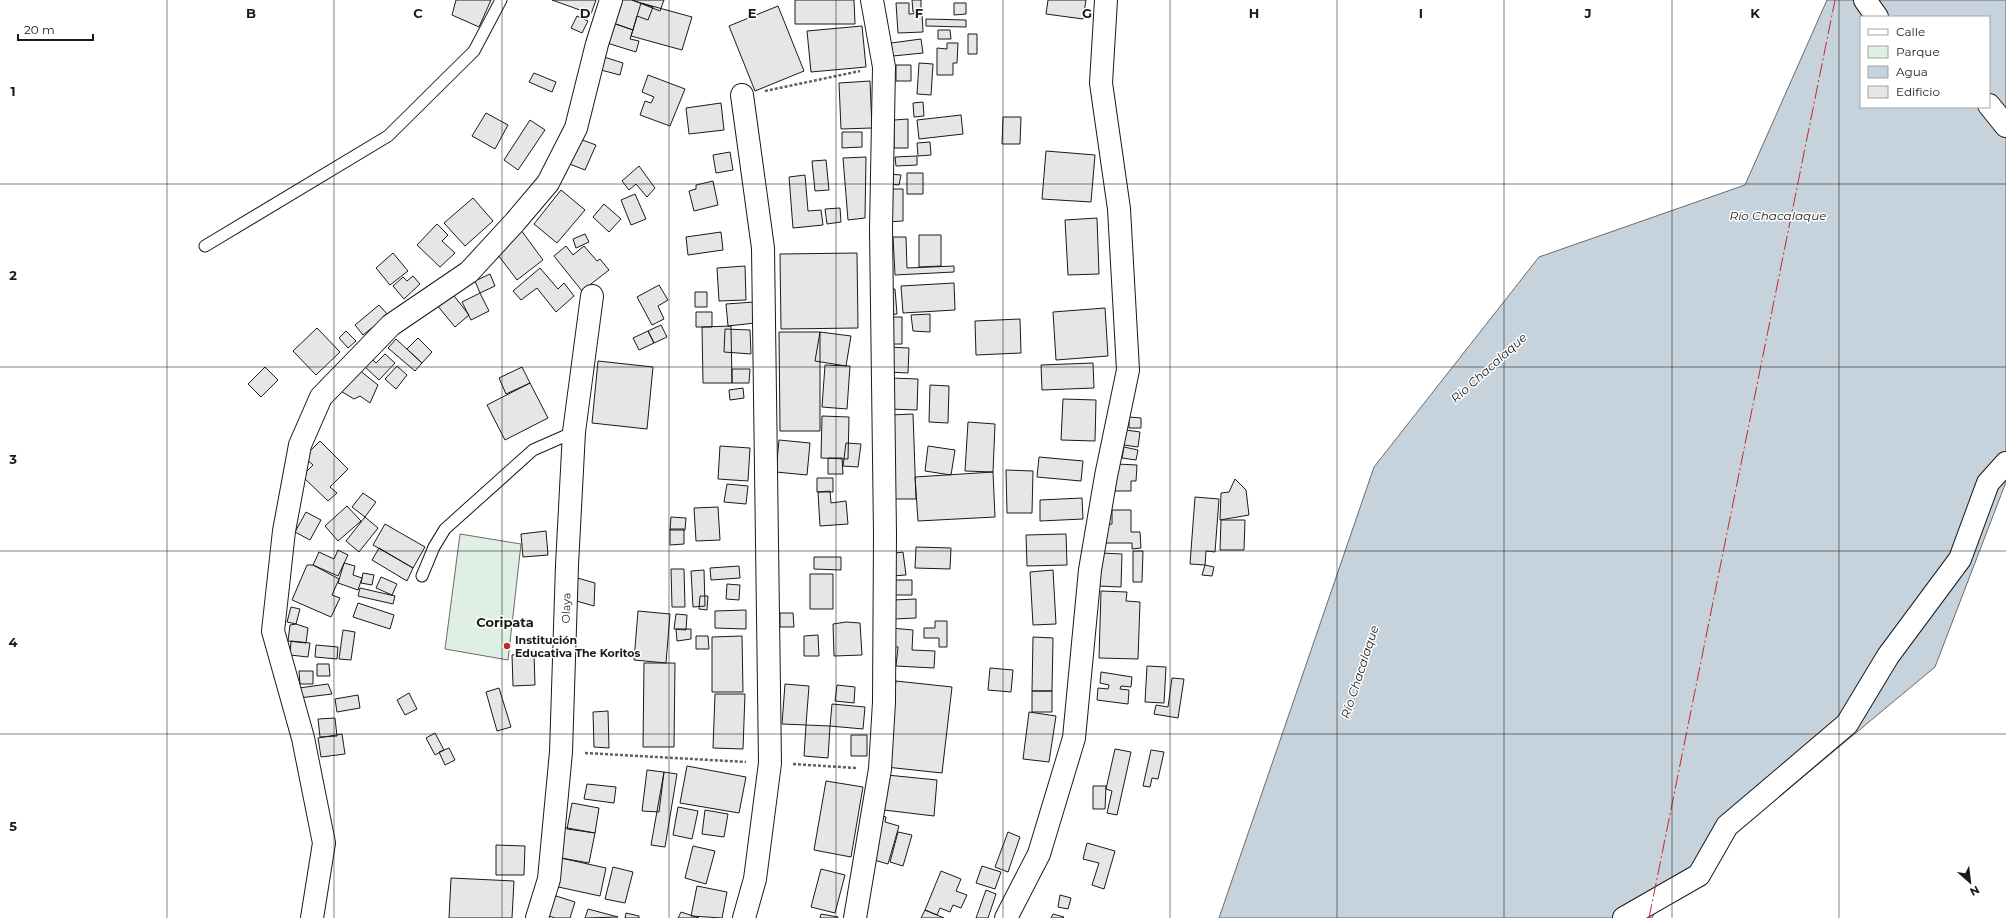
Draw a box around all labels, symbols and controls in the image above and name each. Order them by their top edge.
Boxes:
text: B [246,5,256,21]
text: C [413,5,423,21]
text: D [580,5,591,21]
text: E [748,5,757,21]
text: F [915,5,923,21]
text: G [1082,5,1092,21]
text: H [1249,5,1259,21]
text: I [1419,5,1423,21]
text: J [1583,5,1592,21]
text: K [1750,5,1760,21]
scale bar [18,16,93,42]
legend [1860,16,1990,108]
text: 20 m [24,22,55,37]
text: Calle [1896,24,1925,39]
text: Parque [1896,44,1940,59]
text: Agua [1896,64,1928,79]
text: 1 [10,83,16,99]
text: Edificio [1896,84,1940,99]
water label: Río Chacalaque [1729,208,1827,223]
text: 2 [9,267,17,283]
water label: Río Chacalaque [1448,330,1530,406]
text: 3 [8,451,17,467]
street label: Olaya [558,592,574,624]
district label: Coripata [476,614,534,630]
water label: Río Chacalaque [1337,623,1382,720]
place label: Institución Educativa The Koritos [515,633,641,660]
text: 4 [9,634,18,650]
marker: Institución Educativa The Koritos [502,641,512,651]
text: 5 [9,818,17,834]
north arrow [1950,862,1990,902]
text: N [1967,883,1982,899]

